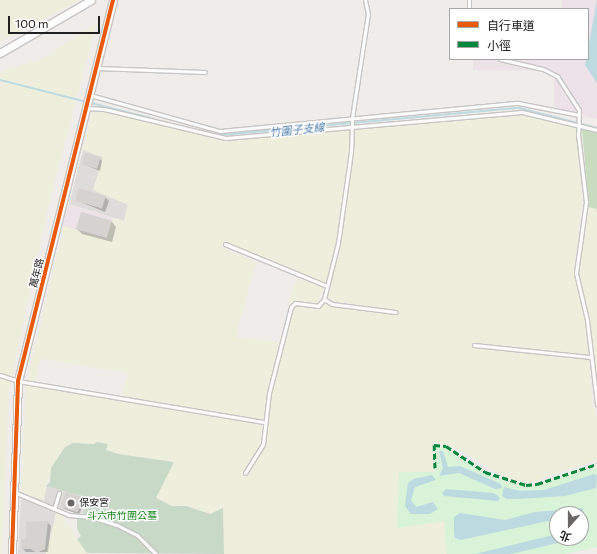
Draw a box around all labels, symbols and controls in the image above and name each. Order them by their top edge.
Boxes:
scale bar [10,8,102,34]
legend [449,8,589,60]
text: 100 m [15,16,49,30]
text: 自行車道 [487,18,535,32]
text: 小徑 [487,38,511,52]
water label: 竹圍子支線 [269,121,325,139]
street label: 萬年路 [28,257,46,289]
place label: 保安宮 [79,497,109,509]
marker: 保安宮 [66,498,76,508]
north arrow [549,506,589,546]
park label: 斗六市竹圍公墓 [87,510,157,522]
text: 北 [557,529,572,545]

